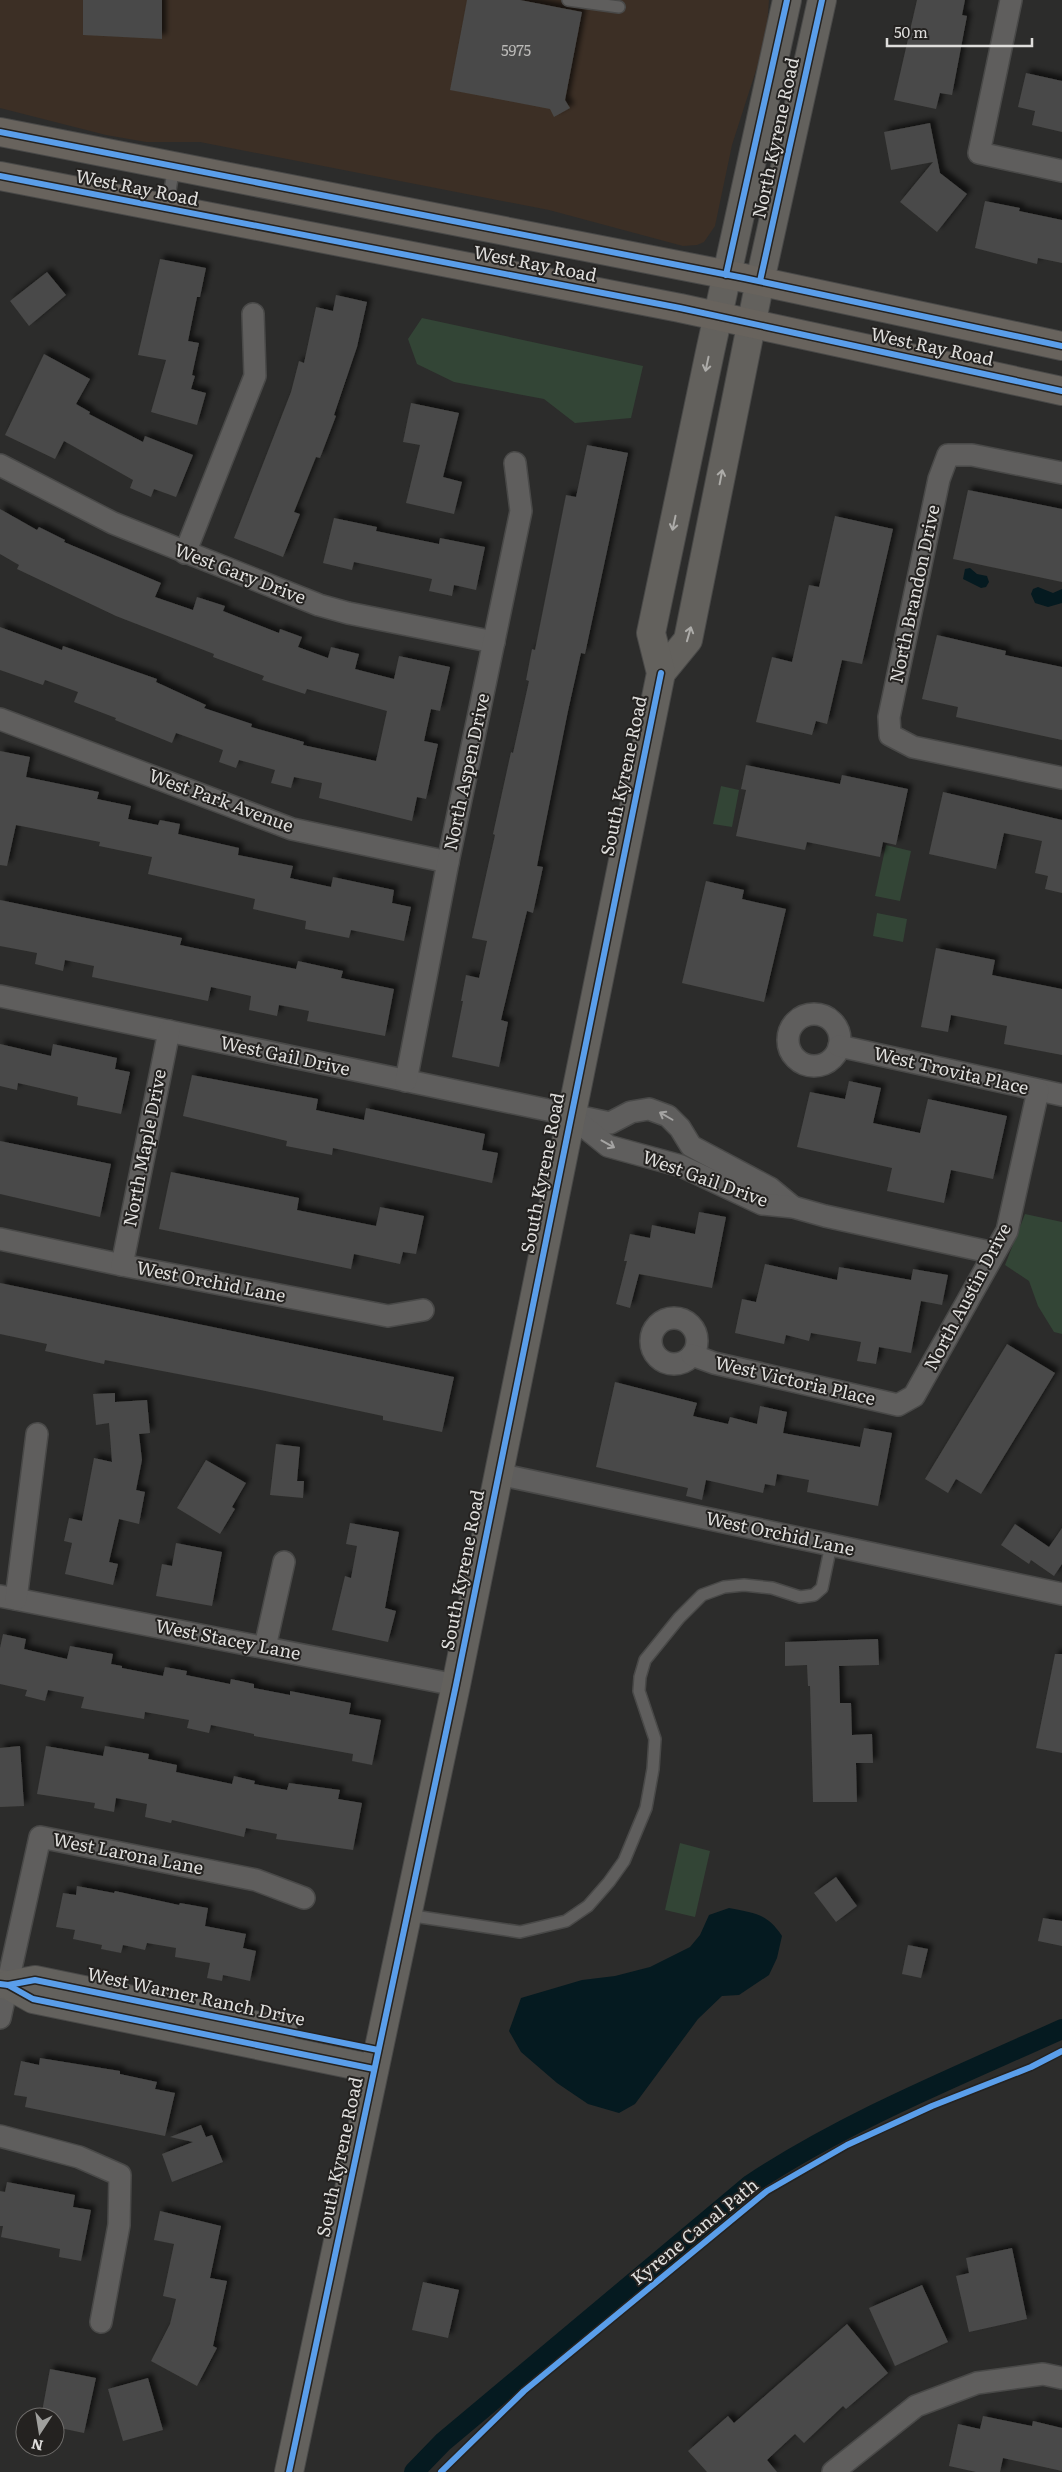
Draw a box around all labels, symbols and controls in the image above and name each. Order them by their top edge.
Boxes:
scale bar [887,15,1032,47]
text: 50 m [894,20,928,43]
house number: 5975 [501,38,531,61]
street label: North Kyrene Road [744,55,805,221]
street label: West Ray Road [73,161,201,212]
street label: West Ray Road [471,237,599,288]
street label: West Ray Road [868,319,996,372]
one-way arrow [702,356,711,372]
one-way arrow [717,469,727,485]
street label: North Brandon Drive [881,502,946,685]
one-way arrow [669,515,678,531]
street label: West Gary Drive [171,535,310,610]
one-way arrow [685,626,694,642]
street label: North Aspen Drive [436,691,495,853]
street label: South Kyrene Road [592,693,653,858]
street label: West Park Avenue [145,761,298,838]
street label: West Gail Drive [218,1028,353,1081]
street label: West Trovita Place [871,1039,1032,1101]
street label: North Maple Drive [115,1067,172,1229]
street label: South Kyrene Road [513,1090,570,1255]
one-way arrow [659,1111,673,1121]
one-way arrow [600,1139,615,1149]
street label: West Gail Drive [639,1142,772,1213]
street label: North Austin Drive [916,1218,1017,1375]
street label: West Orchid Lane [134,1253,288,1308]
street label: West Victoria Place [712,1348,878,1411]
street label: South Kyrene Road [433,1487,490,1652]
street label: West Orchid Lane [703,1504,857,1561]
street label: West Stacey Lane [153,1611,303,1666]
street label: West Larona Lane [51,1825,206,1880]
street label: West Warner Ranch Drive [85,1959,308,2032]
street label: South Kyrene Road [308,2074,369,2239]
street label: Kyrene Canal Path [625,2171,764,2291]
north arrow [15,2407,65,2457]
text: N [29,2435,45,2457]

